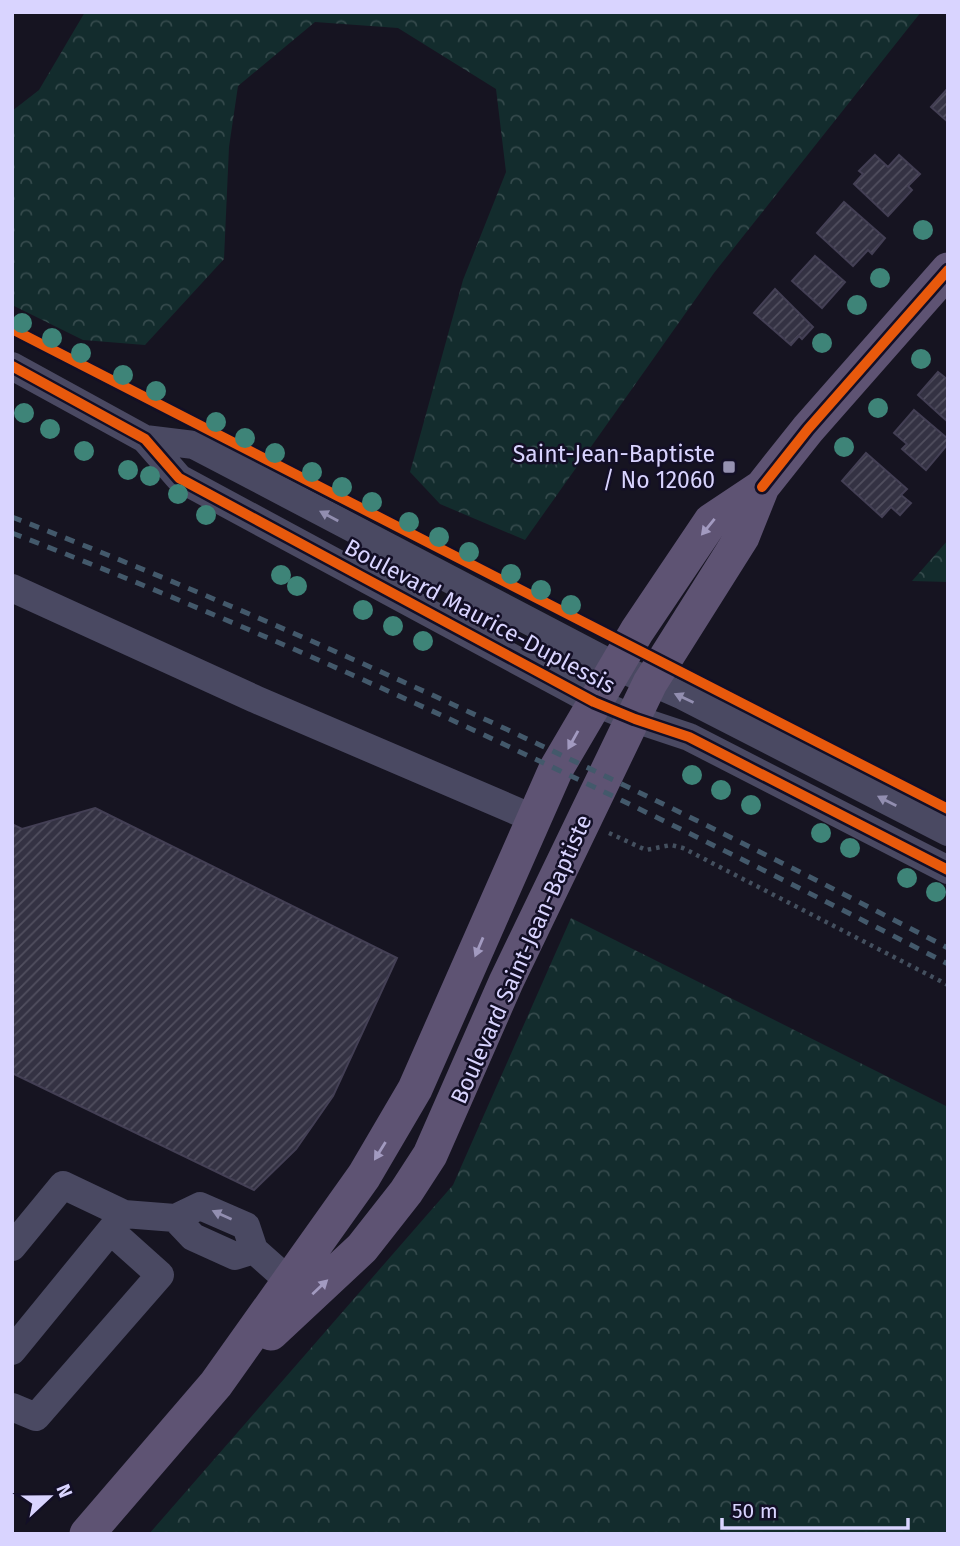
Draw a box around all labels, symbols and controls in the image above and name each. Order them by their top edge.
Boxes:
place label: Saint-Jean-Baptiste / No 12060 [513,440,715,494]
marker: Saint-Jean-Baptiste / No 12060 [721,459,737,475]
one-way arrow [318,510,338,522]
one-way arrow [701,519,716,536]
street label: Boulevard Maurice-Duplessis [340,533,620,699]
one-way arrow [674,692,695,703]
one-way arrow [567,730,579,749]
one-way arrow [877,795,897,807]
street label: Boulevard Saint-Jean-Baptiste [444,810,598,1108]
one-way arrow [473,936,484,957]
one-way arrow [374,1142,386,1161]
one-way arrow [211,1209,232,1220]
one-way arrow [311,1279,329,1295]
north arrow [14,1462,84,1532]
text: N [51,1481,77,1501]
scale bar [722,1486,908,1530]
text: 50 m [732,1498,778,1524]

